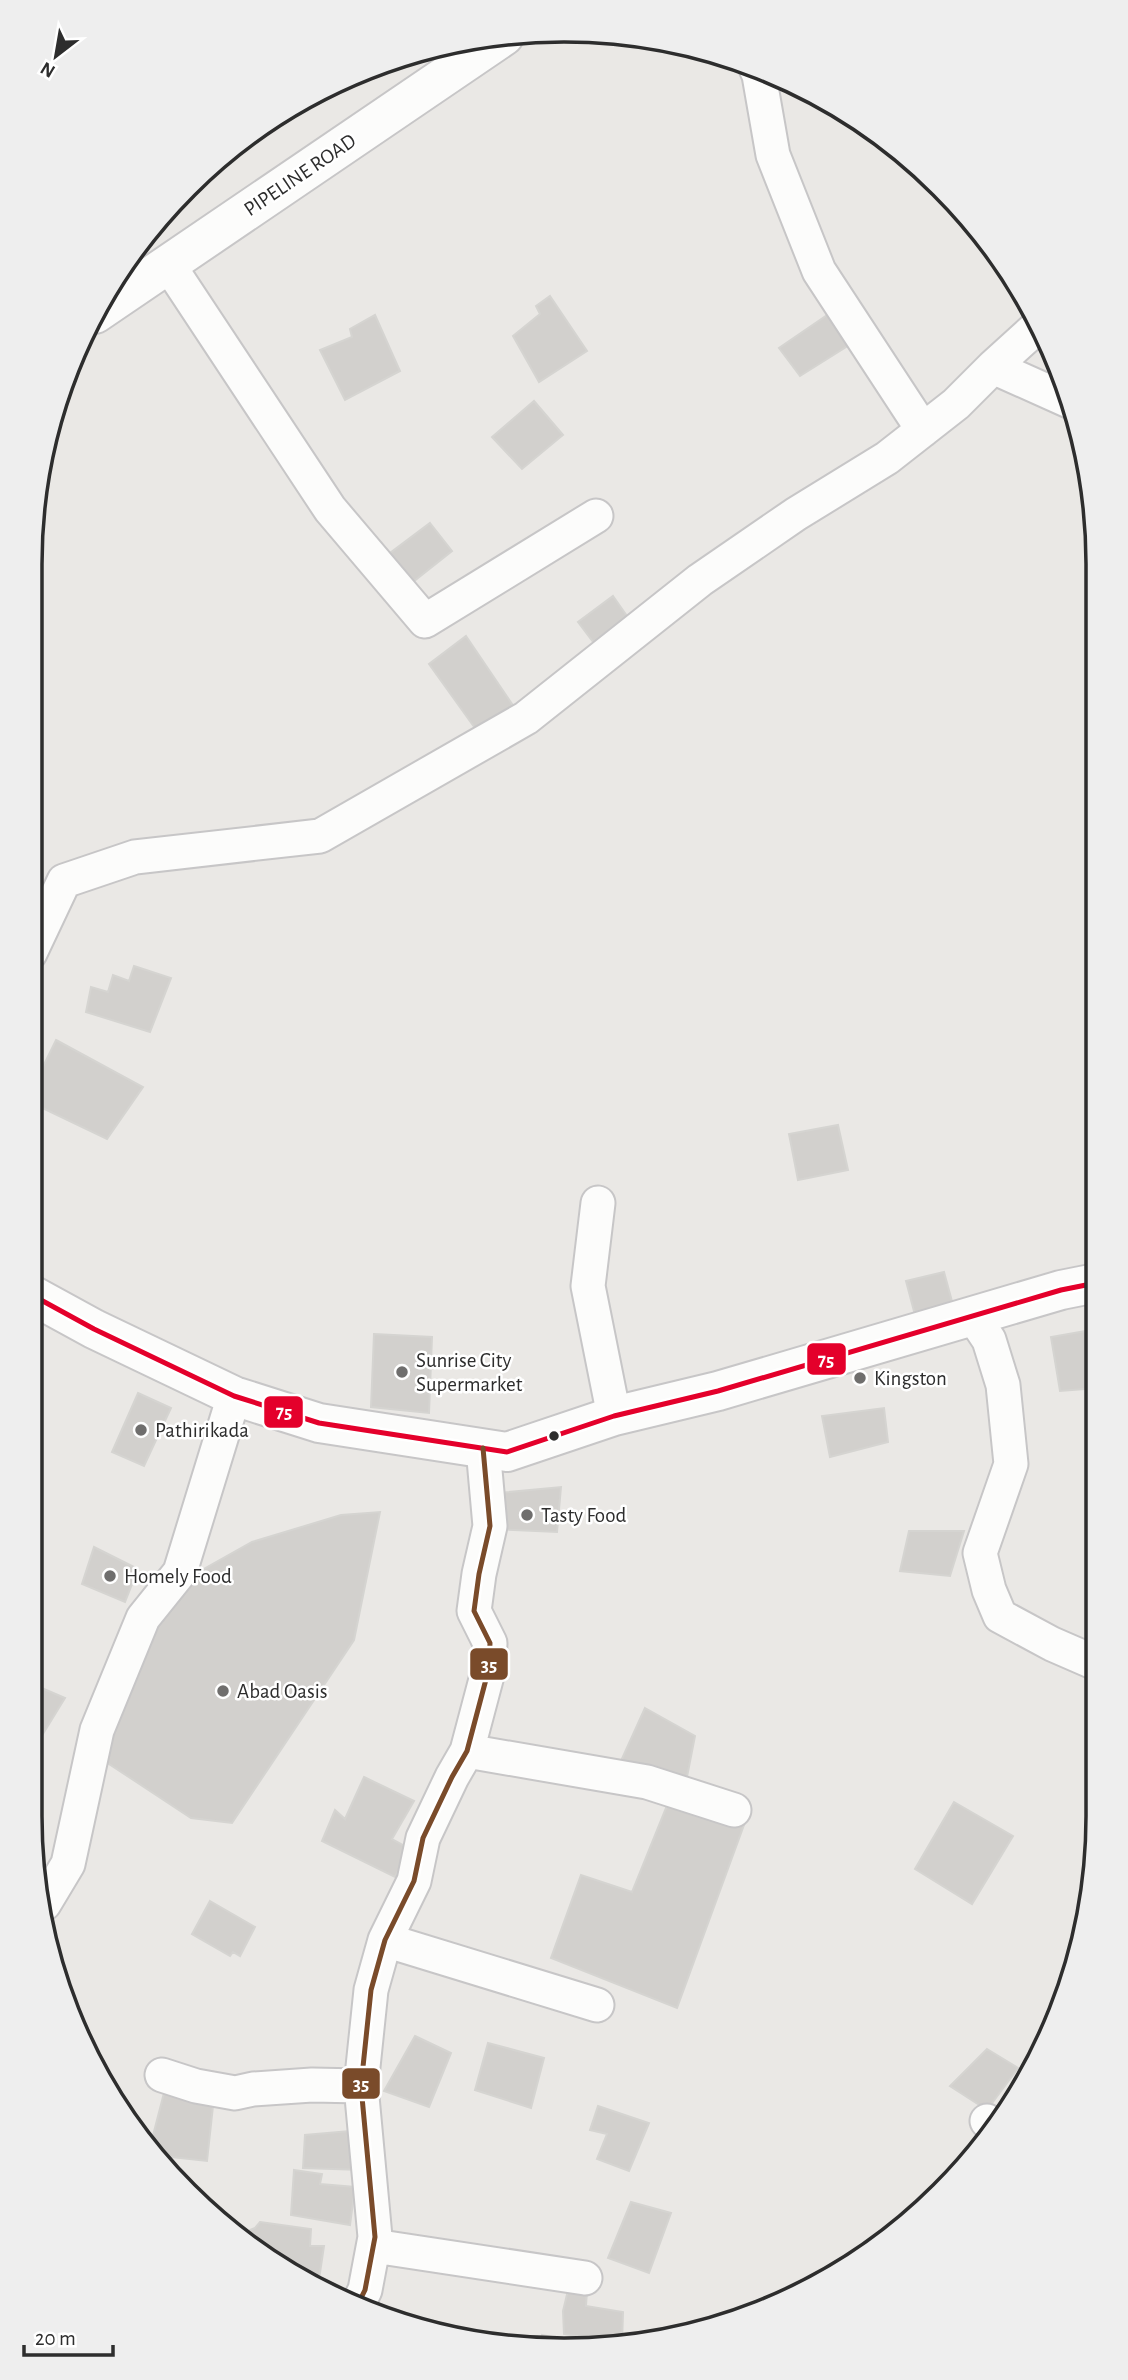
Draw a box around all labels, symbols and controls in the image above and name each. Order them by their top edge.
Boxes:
north arrow [21,21,91,91]
text: N [37,58,59,81]
street label: PIPELINE ROAD [240,130,360,220]
line badge: 75 [806,1342,847,1376]
place label: Sunrise City Supermarket [416,1350,523,1395]
text: 75 [818,1351,834,1370]
marker: Sunrise City Supermarket [394,1364,410,1380]
place label: Kingston [874,1368,947,1389]
marker: Kingston [852,1370,868,1386]
line badge: 75 [263,1395,304,1429]
text: 75 [276,1403,292,1422]
place label: Pathirikada [155,1420,249,1441]
marker: Pathirikada [133,1422,149,1438]
unlabelled marker [547,1429,561,1443]
place label: Tasty Food [541,1505,626,1526]
marker: Tasty Food [519,1507,535,1523]
place label: Homely Food [124,1566,232,1587]
marker: Homely Food [102,1568,118,1584]
line badge: 35 [469,1647,509,1681]
text: 35 [481,1656,497,1675]
place label: Abad Oasis [237,1681,328,1702]
marker: Abad Oasis [215,1683,231,1699]
line badge: 35 [341,2067,381,2100]
text: 35 [353,2075,369,2094]
scale bar [24,2314,114,2358]
text: 20 m [35,2328,76,2349]

